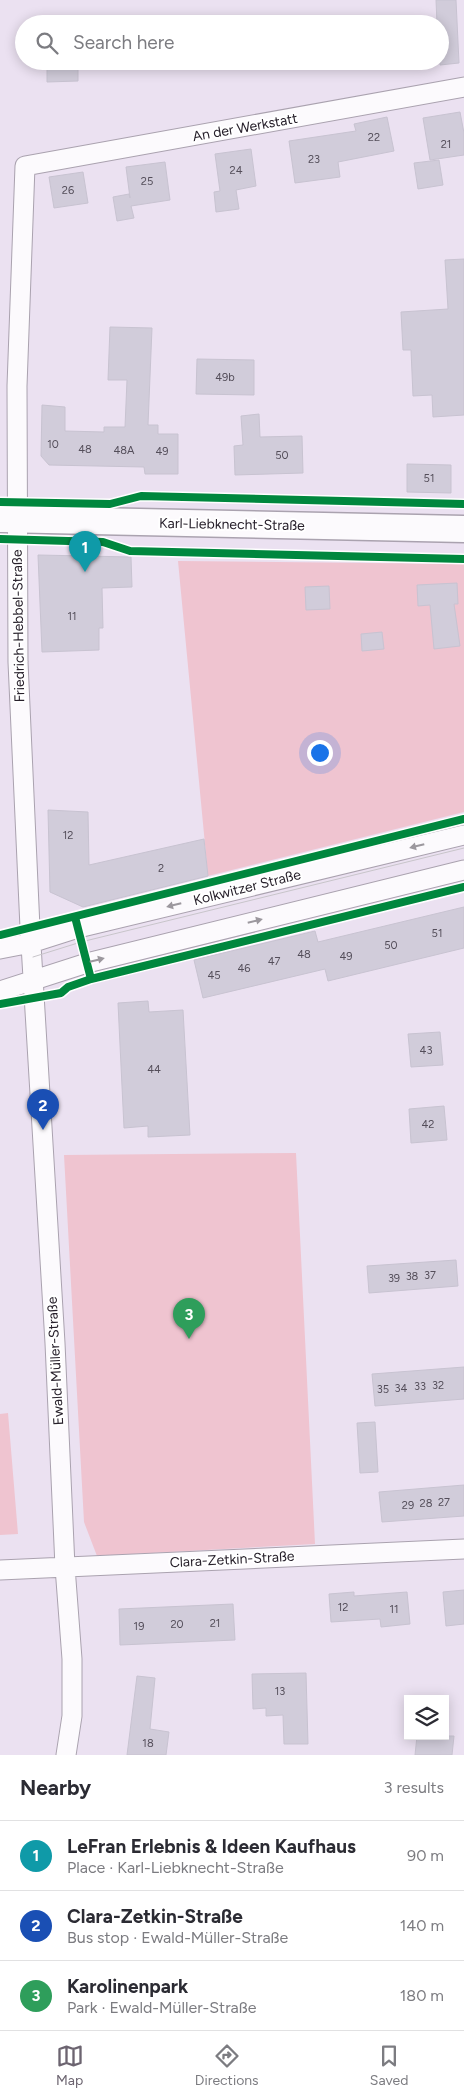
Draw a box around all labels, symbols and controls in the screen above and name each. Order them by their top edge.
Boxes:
search box [15,15,449,70]
icon: search [33,29,61,57]
text: Search here [73,31,175,54]
street label: An der Werkstatt [191,110,299,145]
house number: 22 [368,131,380,144]
house number: 21 [441,138,451,151]
house number: 23 [308,153,320,166]
house number: 24 [230,164,243,177]
house number: 25 [141,175,153,188]
house number: 26 [62,184,74,197]
house number: 49b [215,371,235,384]
house number: 10 [47,438,59,451]
house number: 48 [78,443,92,456]
house number: 48A [113,444,135,457]
house number: 49 [155,445,169,458]
house number: 50 [275,449,289,462]
house number: 51 [424,472,434,485]
street label: Karl-Liebknecht-Straße [159,515,305,534]
pin: 1 [69,531,101,572]
street label: Friedrich-Hebbel-Straße [9,549,28,703]
house number: 11 [67,610,77,623]
your location [307,740,333,766]
house number: 12 [63,829,73,842]
one-way arrow [409,842,424,850]
house number: 2 [158,862,164,875]
street label: Kolkwitzer Straße [192,866,303,909]
one-way arrow [166,901,181,909]
one-way arrow [247,917,262,925]
house number: 51 [432,927,442,940]
house number: 50 [384,939,398,952]
house number: 48 [297,948,311,961]
house number: 49 [339,950,353,963]
house number: 47 [268,955,280,968]
one-way arrow [90,956,105,964]
house number: 46 [237,962,251,975]
house number: 45 [207,969,221,982]
house number: 43 [420,1044,432,1057]
house number: 44 [147,1063,161,1076]
pin: 2 [27,1089,59,1130]
house number: 42 [422,1118,434,1131]
house number: 37 [424,1269,436,1282]
house number: 38 [406,1270,419,1283]
house number: 39 [388,1272,400,1285]
street label: Ewald-Müller-Straße [44,1296,67,1426]
pin: 3 [173,1298,205,1339]
house number: 32 [432,1379,444,1392]
house number: 33 [414,1380,426,1393]
house number: 34 [395,1382,408,1395]
house number: 35 [377,1383,389,1396]
house number: 27 [438,1496,450,1509]
house number: 28 [420,1497,433,1510]
house number: 29 [402,1499,414,1512]
street label: Clara-Zetkin-Straße [169,1548,295,1571]
house number: 12 [338,1601,348,1614]
house number: 11 [389,1603,399,1616]
house number: 21 [210,1617,220,1630]
house number: 20 [170,1618,184,1631]
house number: 19 [134,1620,144,1633]
house number: 13 [275,1685,285,1698]
map controls [404,1695,449,1740]
button: layers [404,1695,449,1740]
house number: 18 [142,1737,154,1750]
text: Nearby [20,1775,91,1800]
text: 3 results [384,1778,444,1797]
text: LeFran Erlebnis & Ideen Kaufhaus [67,1835,356,1858]
text: 1 [33,1846,39,1865]
text: 90 m [407,1846,444,1865]
text: Place · Karl-Liebknecht-Straße [67,1858,284,1877]
text: Clara-Zetkin-Straße [67,1905,243,1928]
text: 2 [31,1916,41,1935]
text: 140 m [400,1916,444,1935]
text: Bus stop · Ewald-Müller-Straße [67,1928,288,1947]
text: Karolinenpark [67,1975,188,1998]
text: 3 [32,1986,40,2005]
text: 180 m [400,1986,444,2005]
text: Park · Ewald-Müller-Straße [67,1998,256,2017]
tab: Map [56,2042,84,2089]
tab: Directions [195,2042,259,2089]
tab: Saved [370,2042,408,2089]

